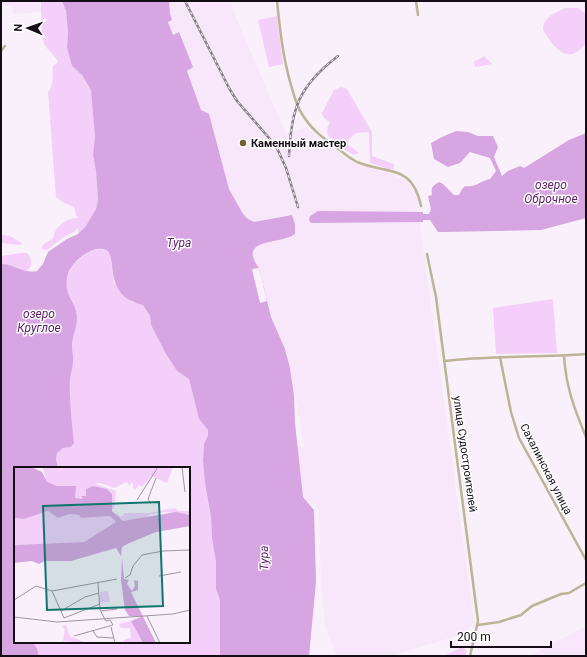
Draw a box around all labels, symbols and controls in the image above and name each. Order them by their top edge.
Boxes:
north arrow [8,8,48,48]
text: N [12,23,25,32]
place label: Каменный мастер [251,137,346,150]
marker: Каменный мастер [238,138,248,148]
water label: озеро Оброчное [524,178,578,206]
water label: Тура [167,236,191,250]
water label: озеро Круглое [17,307,61,335]
street label: улица Судостроителей [450,395,480,513]
street label: Сахалинская улица [517,421,575,517]
inset map [14,467,190,643]
water label: Тура [257,545,271,571]
scale bar [451,623,551,649]
text: 200 m [457,630,491,644]

